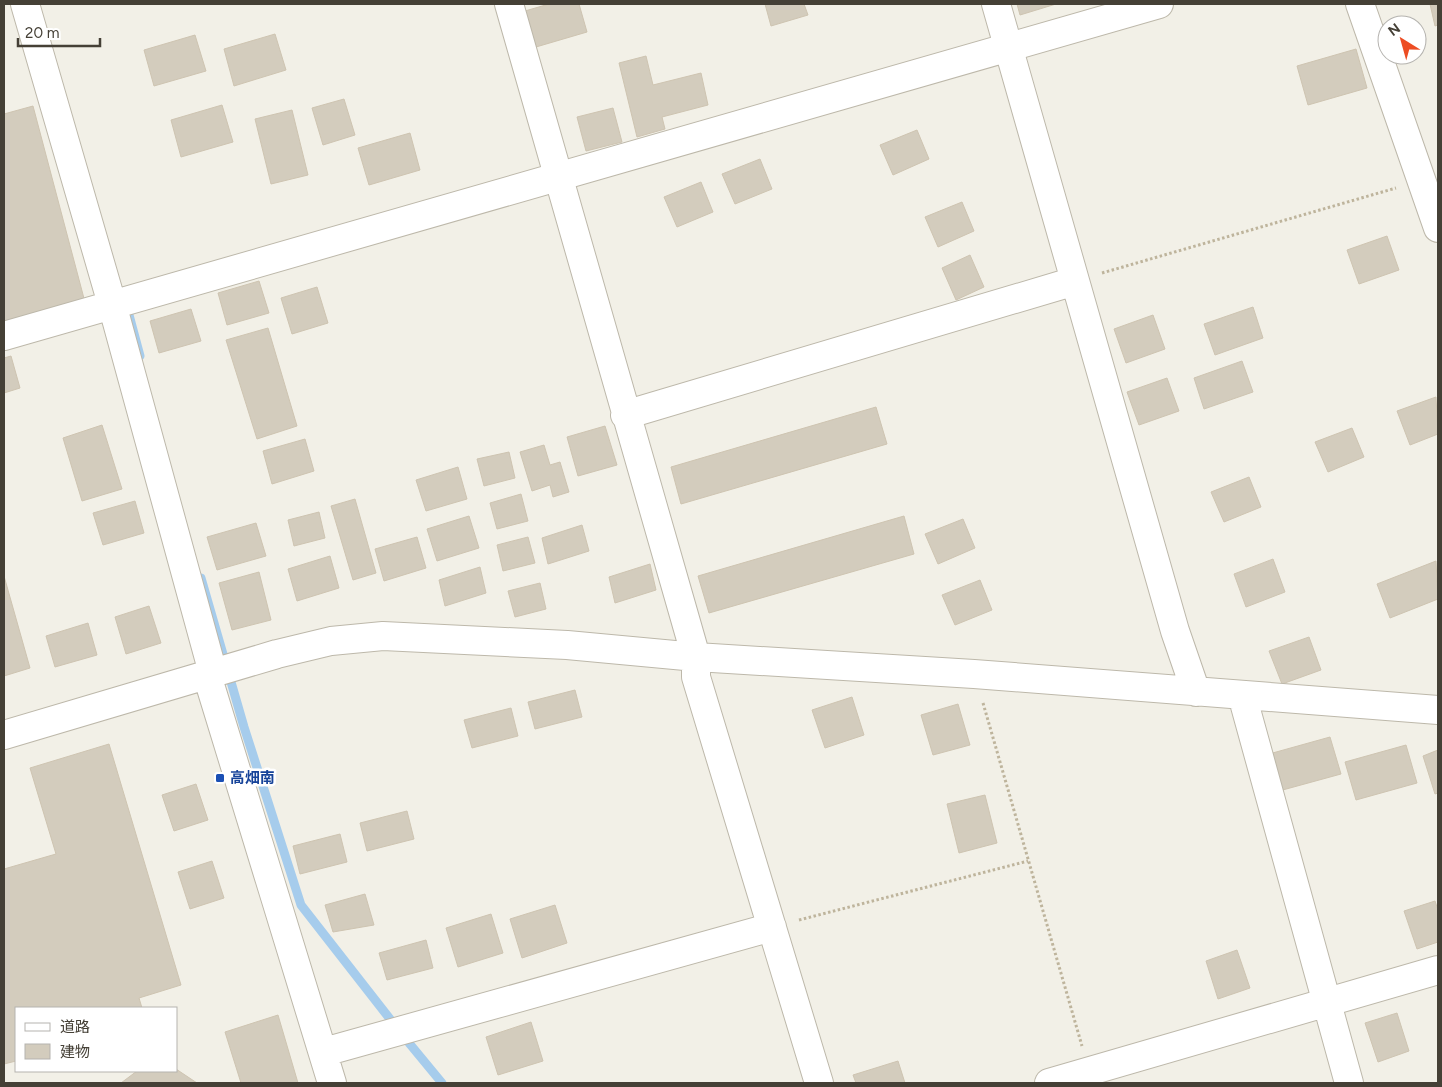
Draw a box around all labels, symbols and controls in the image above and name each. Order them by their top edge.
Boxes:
scale bar [18,15,100,47]
north arrow [1377,15,1427,65]
text: N [1385,20,1404,40]
text: 20 m [25,24,59,42]
place label: 高畑南 [230,769,275,787]
marker: 高畑南 [214,772,226,784]
legend [15,1007,178,1072]
text: 道路 [60,1018,90,1036]
text: 建物 [60,1043,90,1061]

